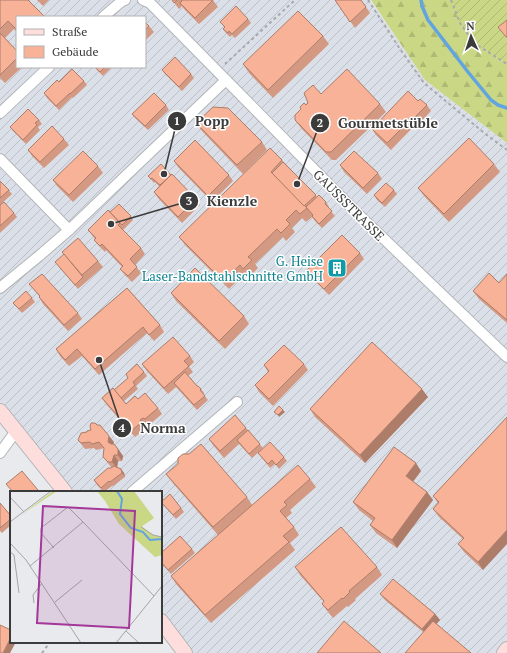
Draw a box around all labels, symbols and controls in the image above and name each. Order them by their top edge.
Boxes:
legend [16,16,146,68]
north arrow [451,16,491,56]
text: N [466,19,476,33]
text: Straße [52,24,87,39]
text: Gebäude [52,44,98,59]
callout: Popp [167,108,237,134]
callout: Gourmetstüble [310,110,446,136]
text: Popp [195,111,229,130]
text: 1 [174,113,180,128]
text: Gourmetstüble [338,113,439,132]
text: 2 [317,115,324,130]
street label: GAUSSSTRASSE [309,165,389,245]
callout: Kienzle [179,188,266,214]
text: Kienzle [207,191,258,210]
text: 3 [186,193,193,208]
place label: G. Heise Laser-Bandstahlschnitte GmbH [142,252,324,285]
building icon: G. Heise Laser-Bandstahlschnitte GmbH [326,257,348,279]
callout: Norma [112,415,194,441]
text: Norma [140,418,186,437]
text: 4 [119,420,126,435]
inset map [10,491,162,643]

